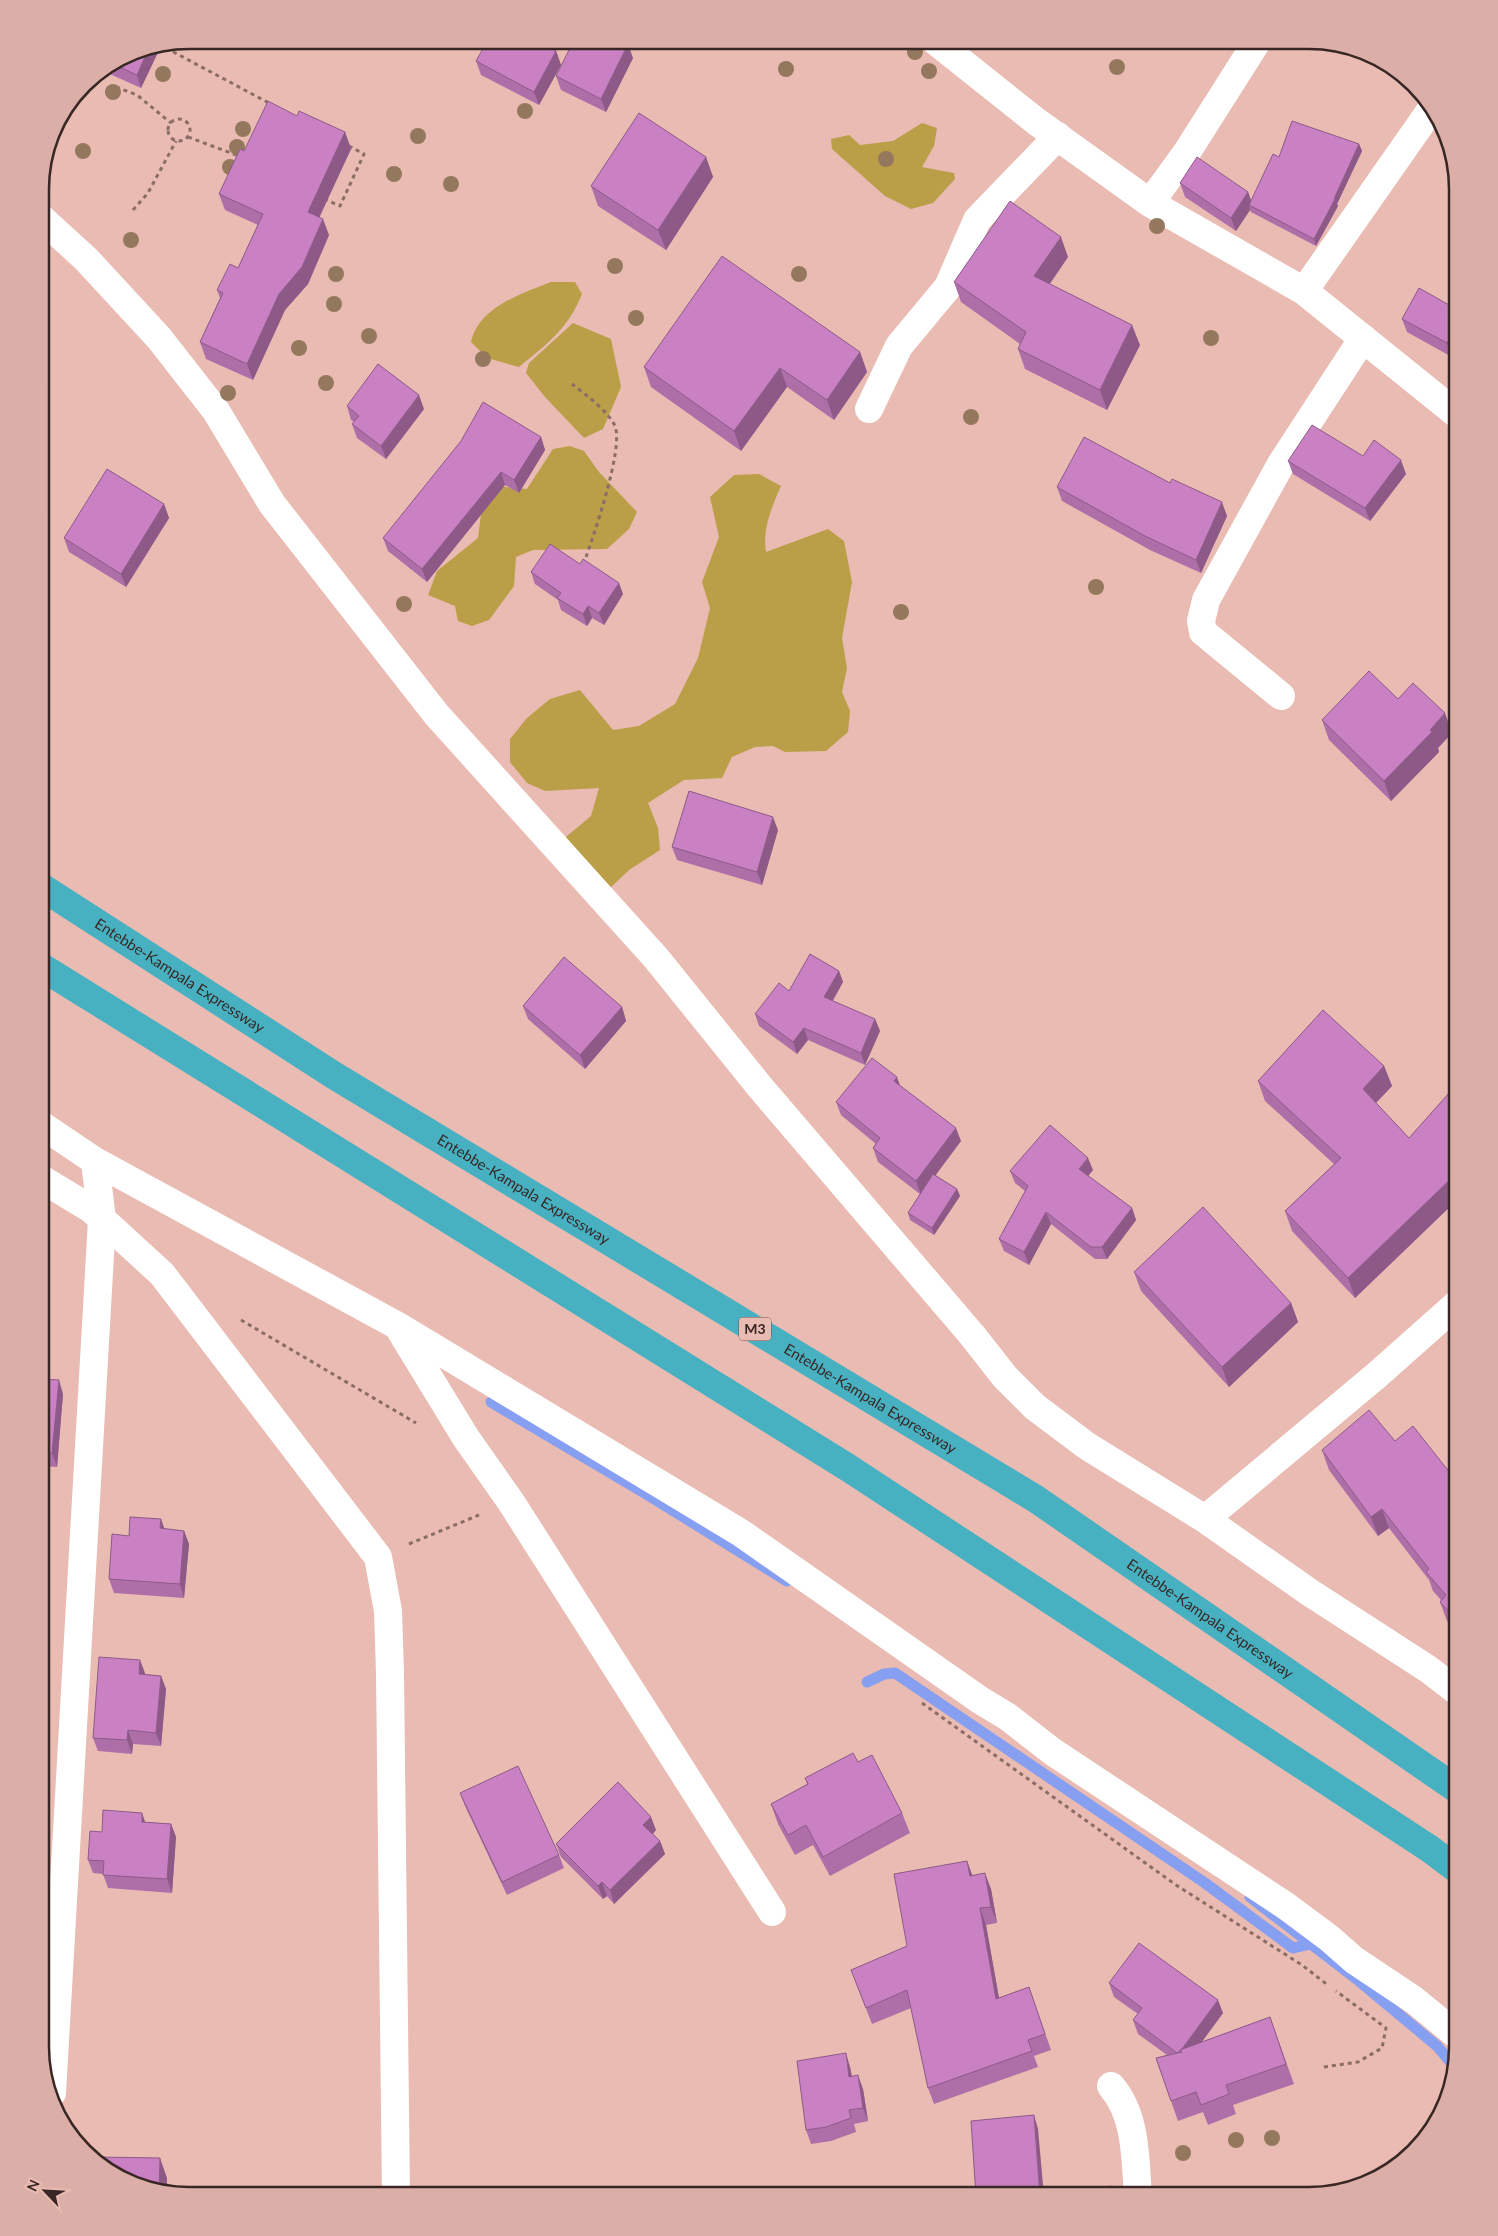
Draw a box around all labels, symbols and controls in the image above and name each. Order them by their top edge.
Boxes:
street label: Entebbe-Kampala Expressway [92,914,268,1036]
street label: Entebbe-Kampala Expressway [434,1130,614,1248]
road number: M3 [739,1318,771,1340]
street label: Entebbe-Kampala Expressway [781,1339,960,1457]
street label: Entebbe-Kampala Expressway [1124,1555,1297,1682]
north arrow [20,2166,70,2216]
text: N [23,2177,43,2194]

